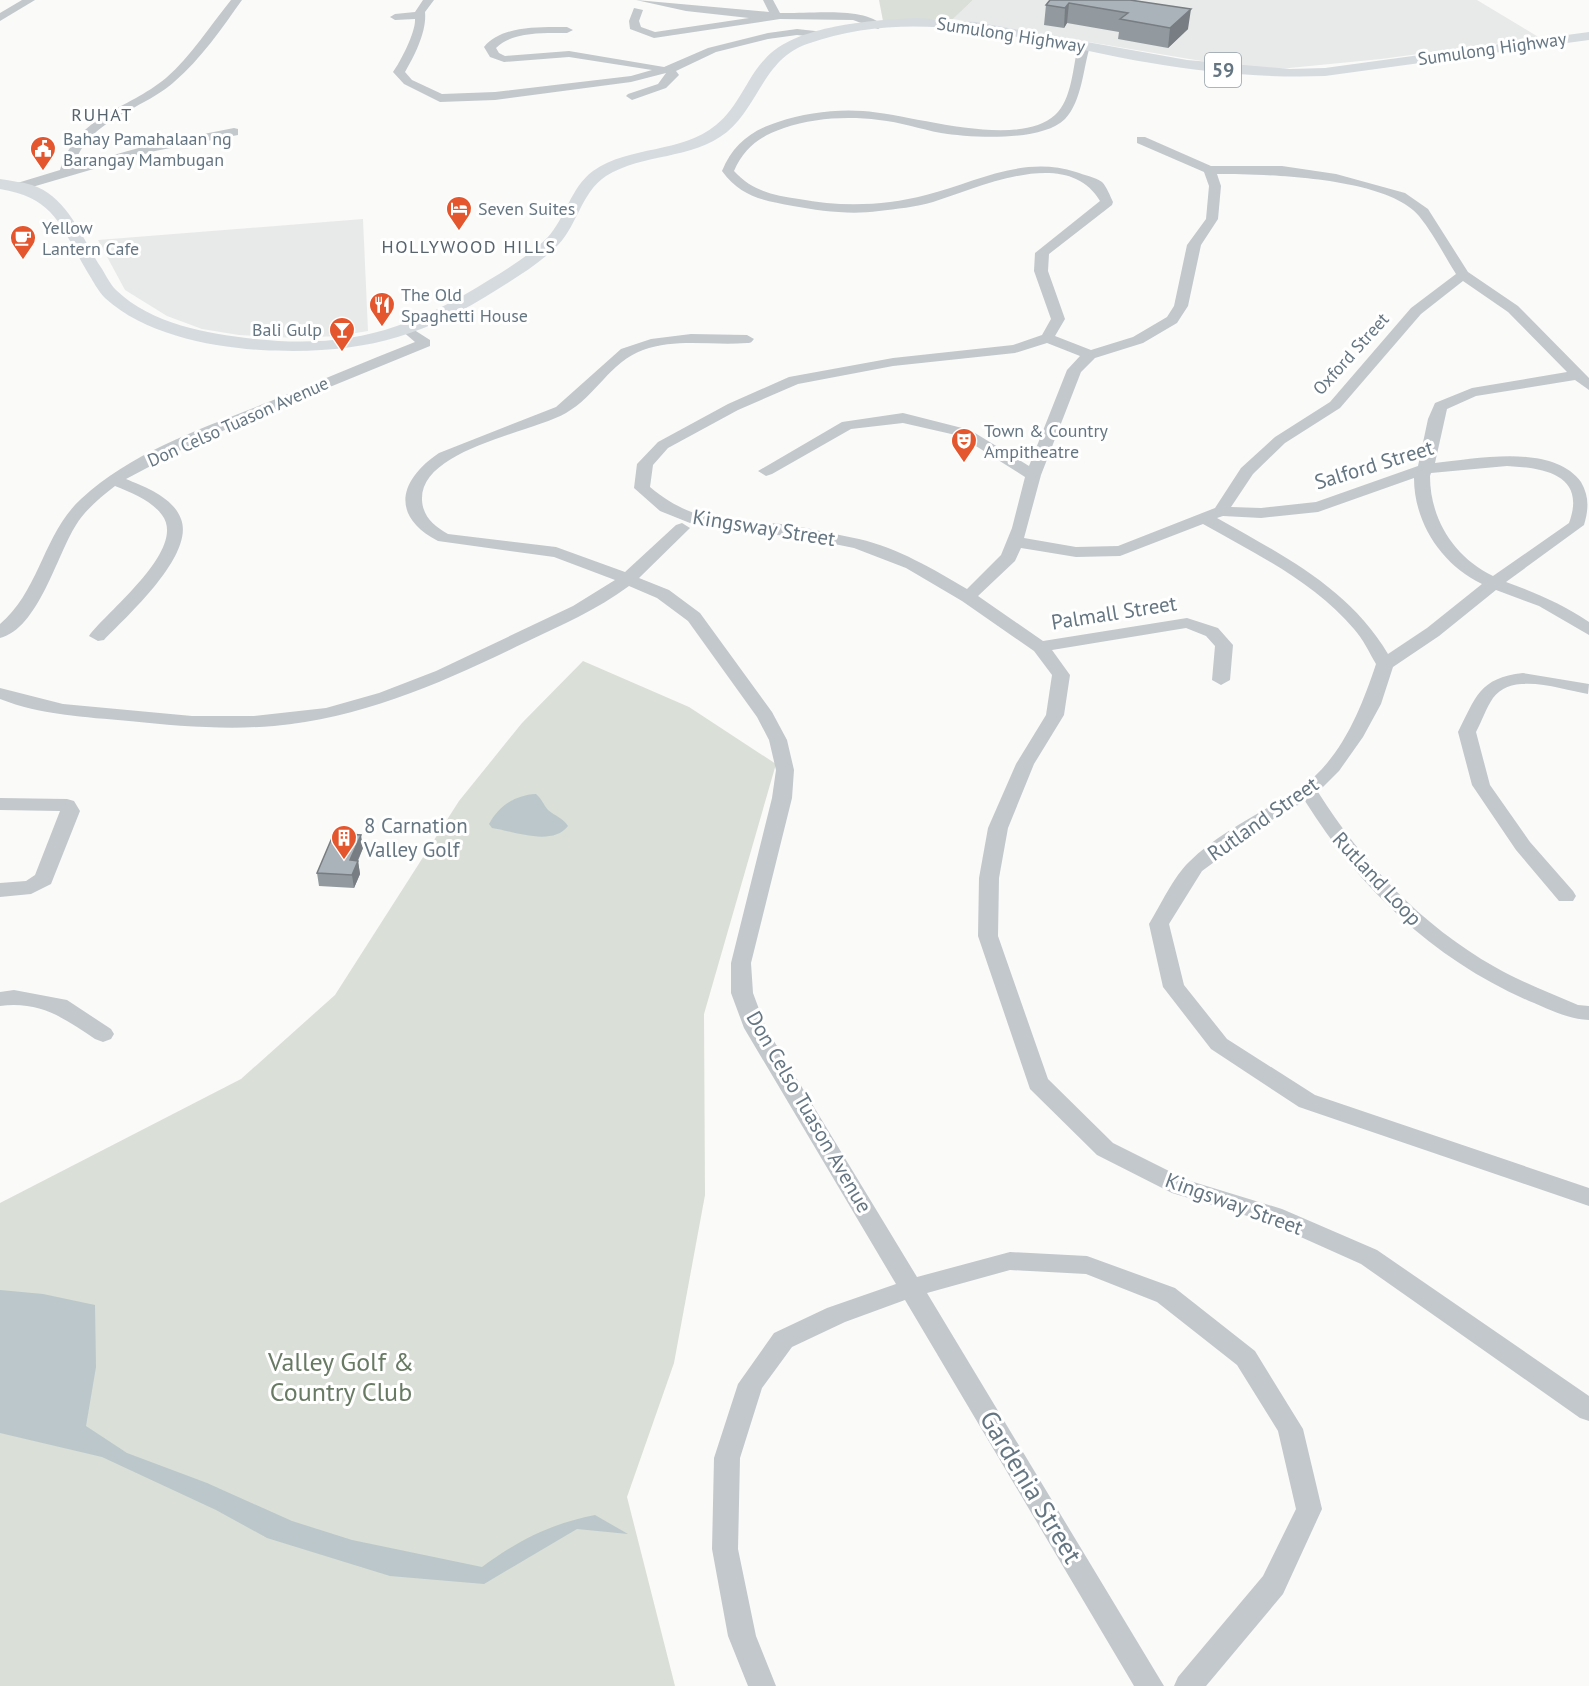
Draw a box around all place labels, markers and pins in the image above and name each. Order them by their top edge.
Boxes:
place label: Bahay Pamahalaan ng Barangay Mambugan [63,127,232,171]
public building icon: Bahay Pamahalaan ng Barangay Mambugan [28,134,58,172]
hotel icon: Seven Suites [444,194,474,232]
place label: Seven Suites [478,197,575,220]
place label: Yellow Lantern Cafe [42,216,139,260]
cafe icon: Yellow Lantern Cafe [8,223,38,261]
place label: The Old Spaghetti House [401,283,528,327]
restaurant icon: The Old Spaghetti House [367,290,397,328]
bar icon: Bali Gulp [327,315,357,353]
place label: Bali Gulp [252,318,322,341]
place label: Town & Country Ampitheatre [984,419,1109,463]
theatre icon: Town & Country Ampitheatre [949,426,979,464]
place label: 8 Carnation Valley Golf [363,812,468,863]
building icon: 8 Carnation Valley Golf [329,823,359,861]

